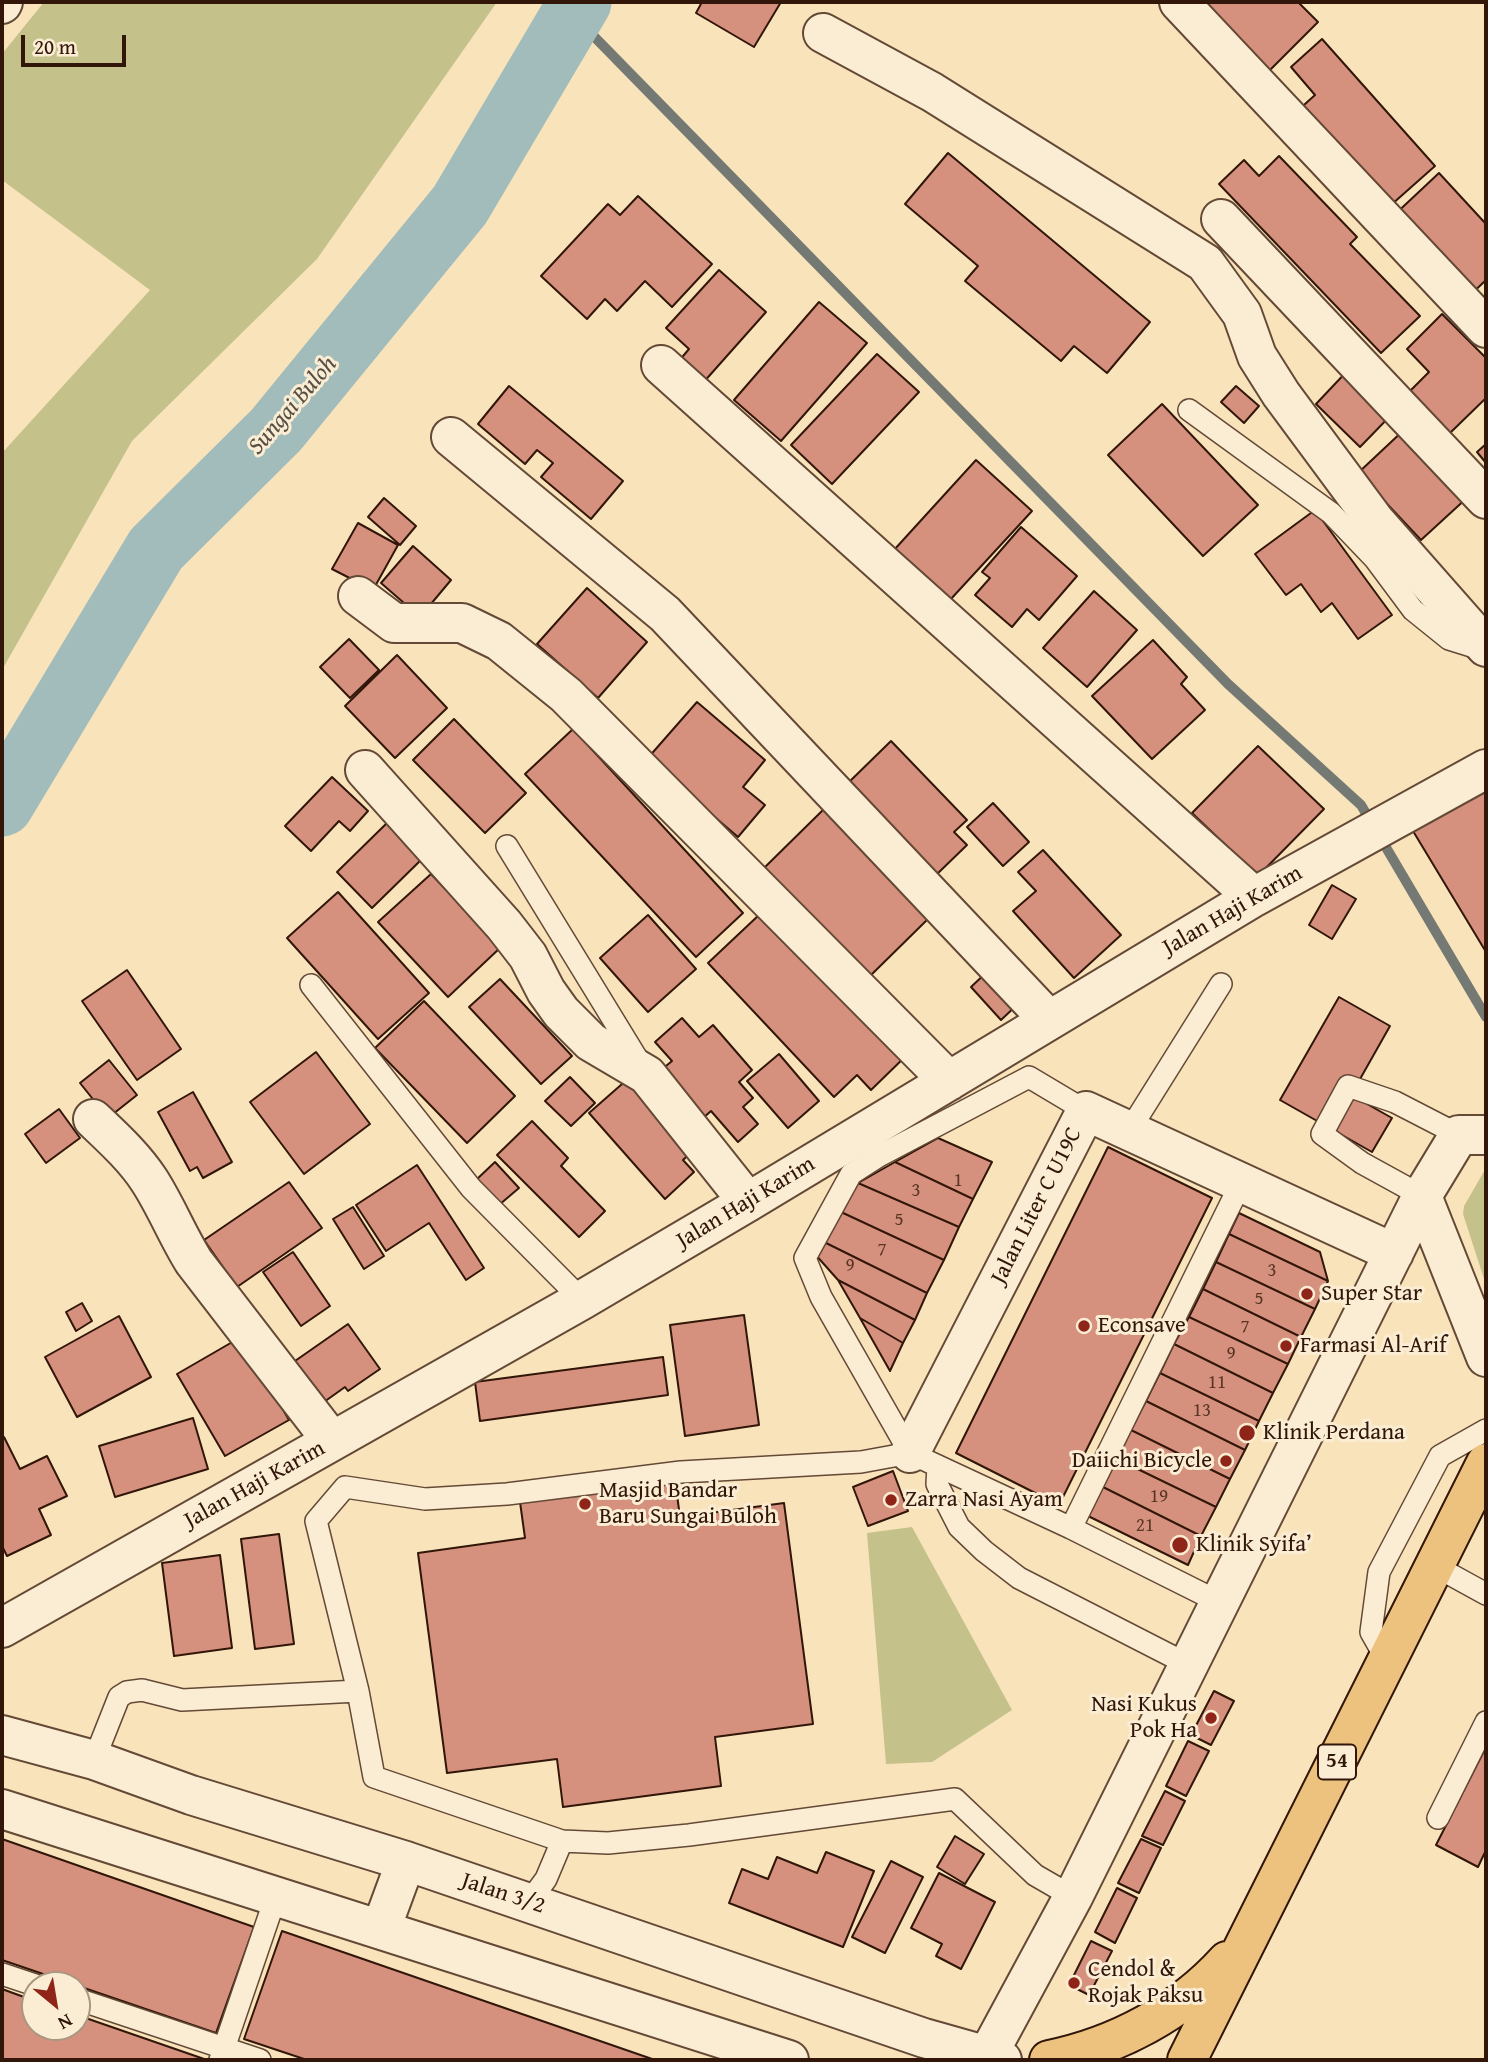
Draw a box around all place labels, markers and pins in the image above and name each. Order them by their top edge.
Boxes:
place label: Super Star [1321,1280,1422,1308]
marker: Super Star [1299,1286,1315,1302]
place label: Econsave [1098,1312,1186,1340]
marker: Econsave [1076,1318,1092,1334]
place label: Farmasi Al-Arif [1300,1332,1447,1360]
marker: Farmasi Al-Arif [1278,1338,1294,1354]
place label: Klinik Perdana [1263,1419,1405,1447]
marker: Klinik Perdana [1237,1423,1257,1443]
place label: Daiichi Bicycle [1072,1447,1212,1475]
marker: Daiichi Bicycle [1218,1453,1234,1469]
place label: Masjid Bandar Baru Sungai Buloh [599,1477,777,1531]
place label: Zarra Nasi Ayam [905,1486,1063,1514]
marker: Zarra Nasi Ayam [883,1492,899,1508]
marker: Masjid Bandar Baru Sungai Buloh [577,1496,593,1512]
place label: Klinik Syifa’ [1196,1531,1312,1559]
marker: Klinik Syifa’ [1170,1535,1190,1555]
place label: Nasi Kukus Pok Ha [1091,1691,1197,1745]
marker: Nasi Kukus Pok Ha [1203,1710,1219,1726]
place label: Cendol & Rojak Paksu [1088,1956,1203,2010]
marker: Cendol & Rojak Paksu [1066,1975,1082,1991]

